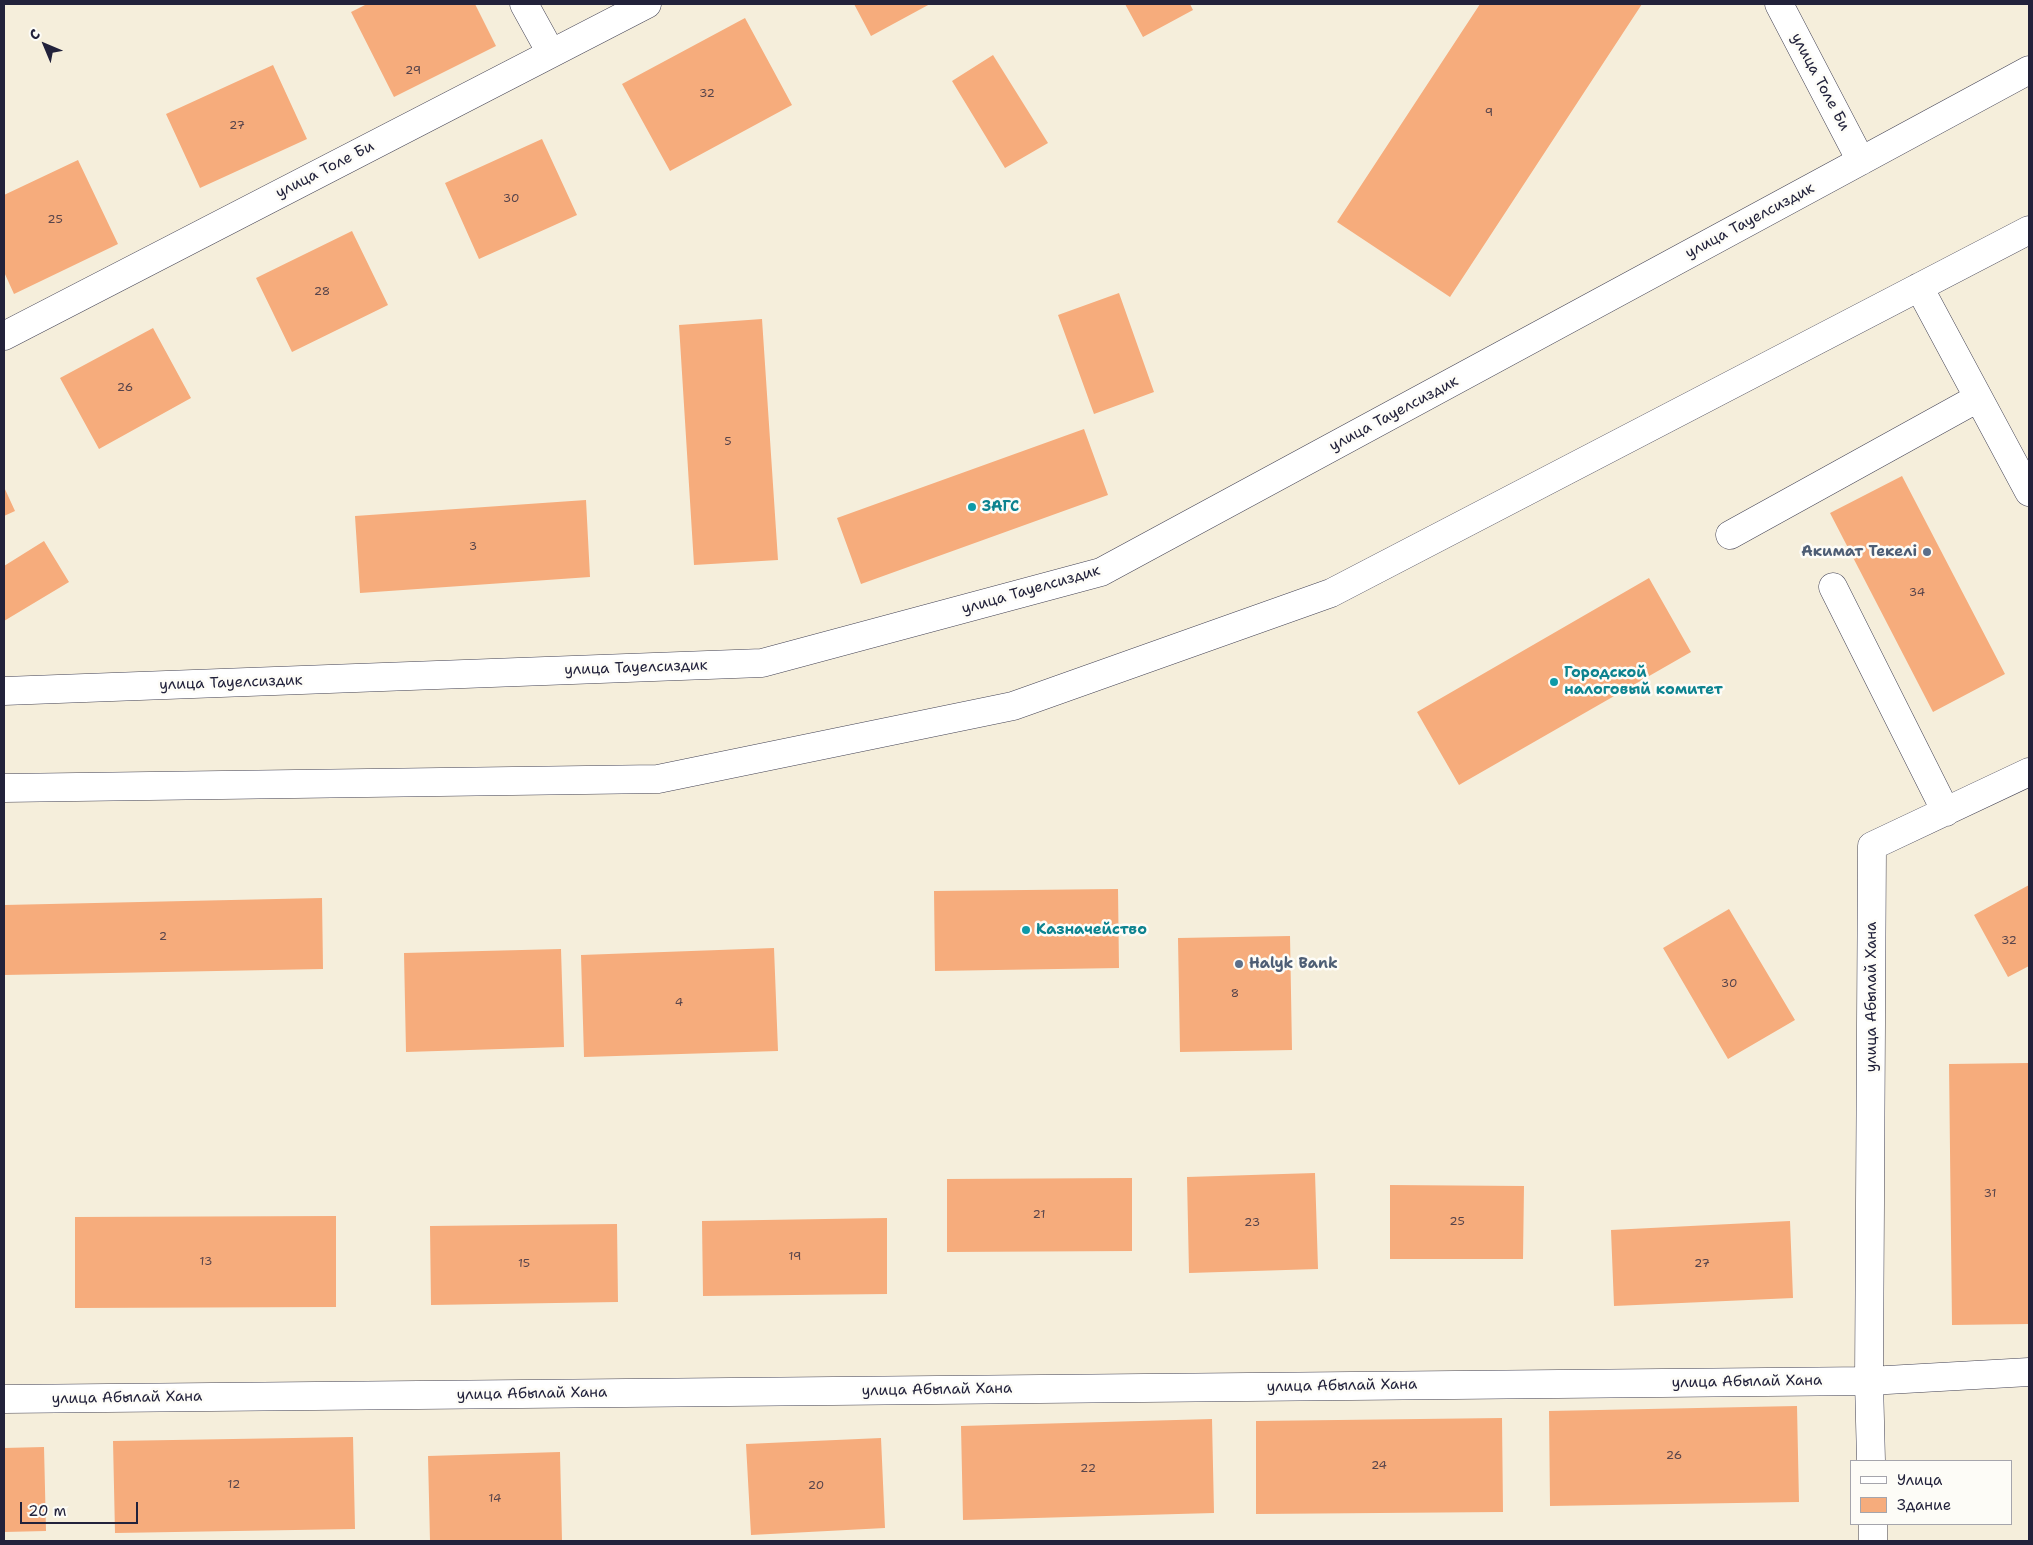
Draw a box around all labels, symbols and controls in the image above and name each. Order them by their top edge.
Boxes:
north arrow [20,20,70,70]
text: С [25,25,44,44]
street label: улица Толе Би [1787,30,1853,134]
house number: 29 [405,64,421,78]
house number: 32 [699,87,715,101]
house number: 9 [1485,106,1493,120]
house number: 27 [229,119,245,133]
street label: улица Толе Би [273,137,377,203]
street label: улица Тауелсиздик [1682,179,1818,263]
house number: 30 [503,192,519,206]
house number: 25 [47,213,63,227]
house number: 28 [314,285,330,299]
street label: улица Тауелсиздик [1326,372,1462,456]
house number: 26 [117,381,133,395]
house number: 5 [724,435,732,449]
place label: ЗАГС [982,498,1019,516]
marker: ЗАГС [966,501,978,513]
house number: 3 [469,540,477,554]
place label: Акимат Текелі [1801,543,1917,561]
marker: Акимат Текелі [1921,546,1933,558]
street label: улица Тауелсиздик [960,562,1102,618]
house number: 34 [1909,586,1925,600]
street label: улица Тауелсиздик [564,657,708,679]
place label: Городской налоговый комитет [1564,664,1723,699]
street label: улица Тауелсиздик [159,672,303,694]
marker: Городской налоговый комитет [1548,676,1560,688]
place label: Казначейство [1036,921,1147,939]
street label: улица Абылай Хана [1863,922,1881,1072]
marker: Казначейство [1020,924,1032,936]
house number: 2 [159,930,167,944]
house number: 32 [2001,934,2017,948]
place label: Halyk Bank [1249,955,1338,973]
marker: Halyk Bank [1233,958,1245,970]
house number: 30 [1721,977,1737,991]
house number: 8 [1231,987,1239,1001]
house number: 4 [675,996,683,1010]
house number: 31 [1984,1187,1996,1201]
house number: 21 [1033,1208,1045,1222]
house number: 25 [1449,1215,1465,1229]
house number: 23 [1244,1216,1260,1230]
house number: 19 [789,1250,801,1264]
house number: 13 [200,1255,212,1269]
house number: 15 [518,1257,530,1271]
house number: 27 [1694,1257,1710,1271]
street label: улица Абылай Хана [1672,1372,1822,1392]
street label: улица Абылай Хана [1267,1376,1417,1396]
street label: улица Абылай Хана [862,1380,1012,1400]
street label: улица Абылай Хана [457,1384,607,1404]
street label: улица Абылай Хана [52,1388,202,1408]
house number: 26 [1666,1449,1682,1463]
house number: 24 [1371,1459,1387,1473]
legend [1850,1460,2013,1525]
house number: 22 [1080,1462,1096,1476]
text: Улица [1897,1470,1942,1490]
house number: 12 [228,1478,240,1492]
house number: 20 [808,1479,824,1493]
scale bar [22,1492,140,1524]
house number: 14 [489,1492,501,1506]
text: Здание [1897,1495,1951,1515]
text: 20 m [28,1501,67,1521]

